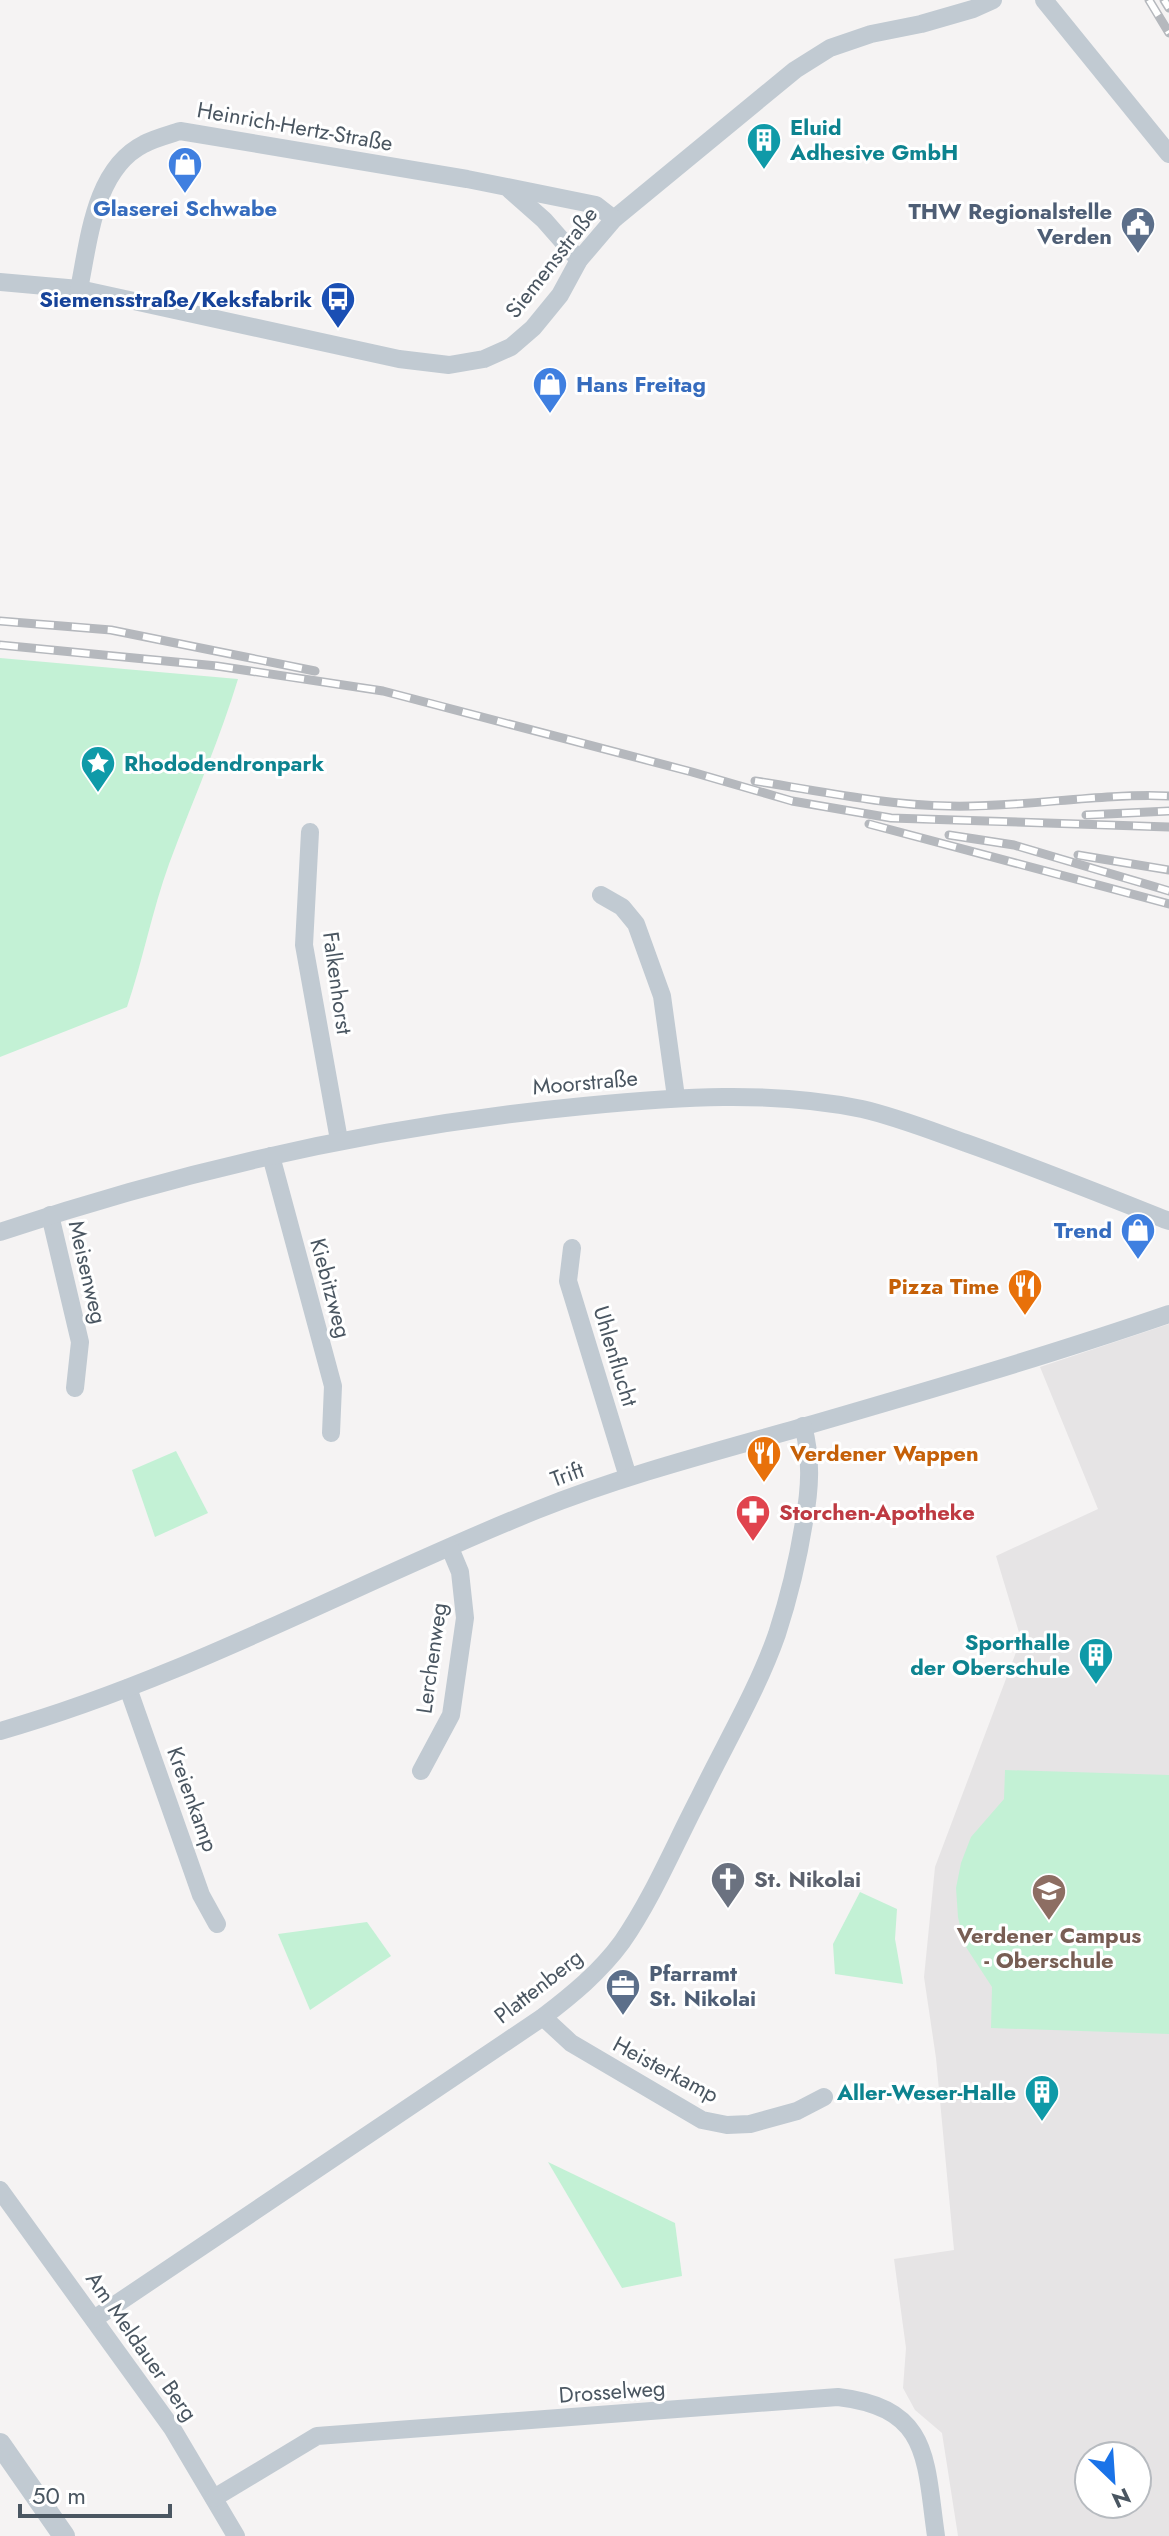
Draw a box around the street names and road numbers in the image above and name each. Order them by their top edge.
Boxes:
street label: Heinrich-Hertz-Straße [195,93,395,159]
street label: Siemensstraße [497,199,605,325]
street label: Falkenhorst [315,930,361,1037]
street label: Moorstraße [531,1061,639,1103]
street label: Meisenweg [61,1217,115,1327]
street label: Kiebitzweg [302,1235,360,1341]
street label: Uhlenflucht [586,1302,647,1411]
street label: Trift [546,1453,589,1495]
street label: Lerchenweg [407,1600,455,1716]
street label: Kreienkamp [159,1742,227,1856]
street label: Plattenberg [487,1941,589,2031]
street label: Heisterkamp [607,2028,725,2110]
street label: Am Meldauer Berg [78,2265,206,2427]
street label: Drosselweg [558,2371,666,2411]

